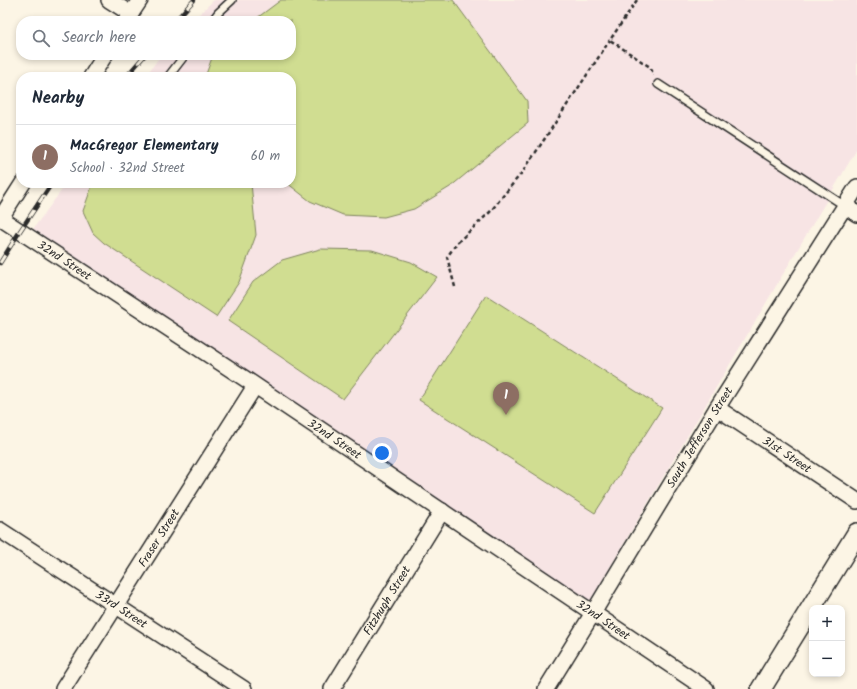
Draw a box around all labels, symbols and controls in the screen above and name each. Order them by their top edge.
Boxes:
search box [16,16,296,60]
text: Search here [62,26,136,50]
icon: search [30,27,52,49]
text: Nearby [32,85,84,112]
text: MacGregor Elementary [70,134,218,158]
text: 1 [43,146,47,167]
text: 60 m [251,146,280,167]
text: School · 32nd Street [70,158,185,179]
street label: 32nd Street [33,236,95,286]
pin: 1 [493,382,519,415]
street label: South Jefferson Street [662,383,738,492]
street label: 32nd Street [303,414,365,465]
street label: 31st Street [758,432,815,478]
your location [372,443,392,463]
street label: Fraser Street [134,505,185,571]
street label: Fitzhugh Street [358,562,416,639]
street label: 33rd Street [91,586,151,634]
street label: 32nd Street [572,595,634,646]
map controls [809,605,845,677]
button: + [809,605,845,641]
button: − [809,641,845,677]

